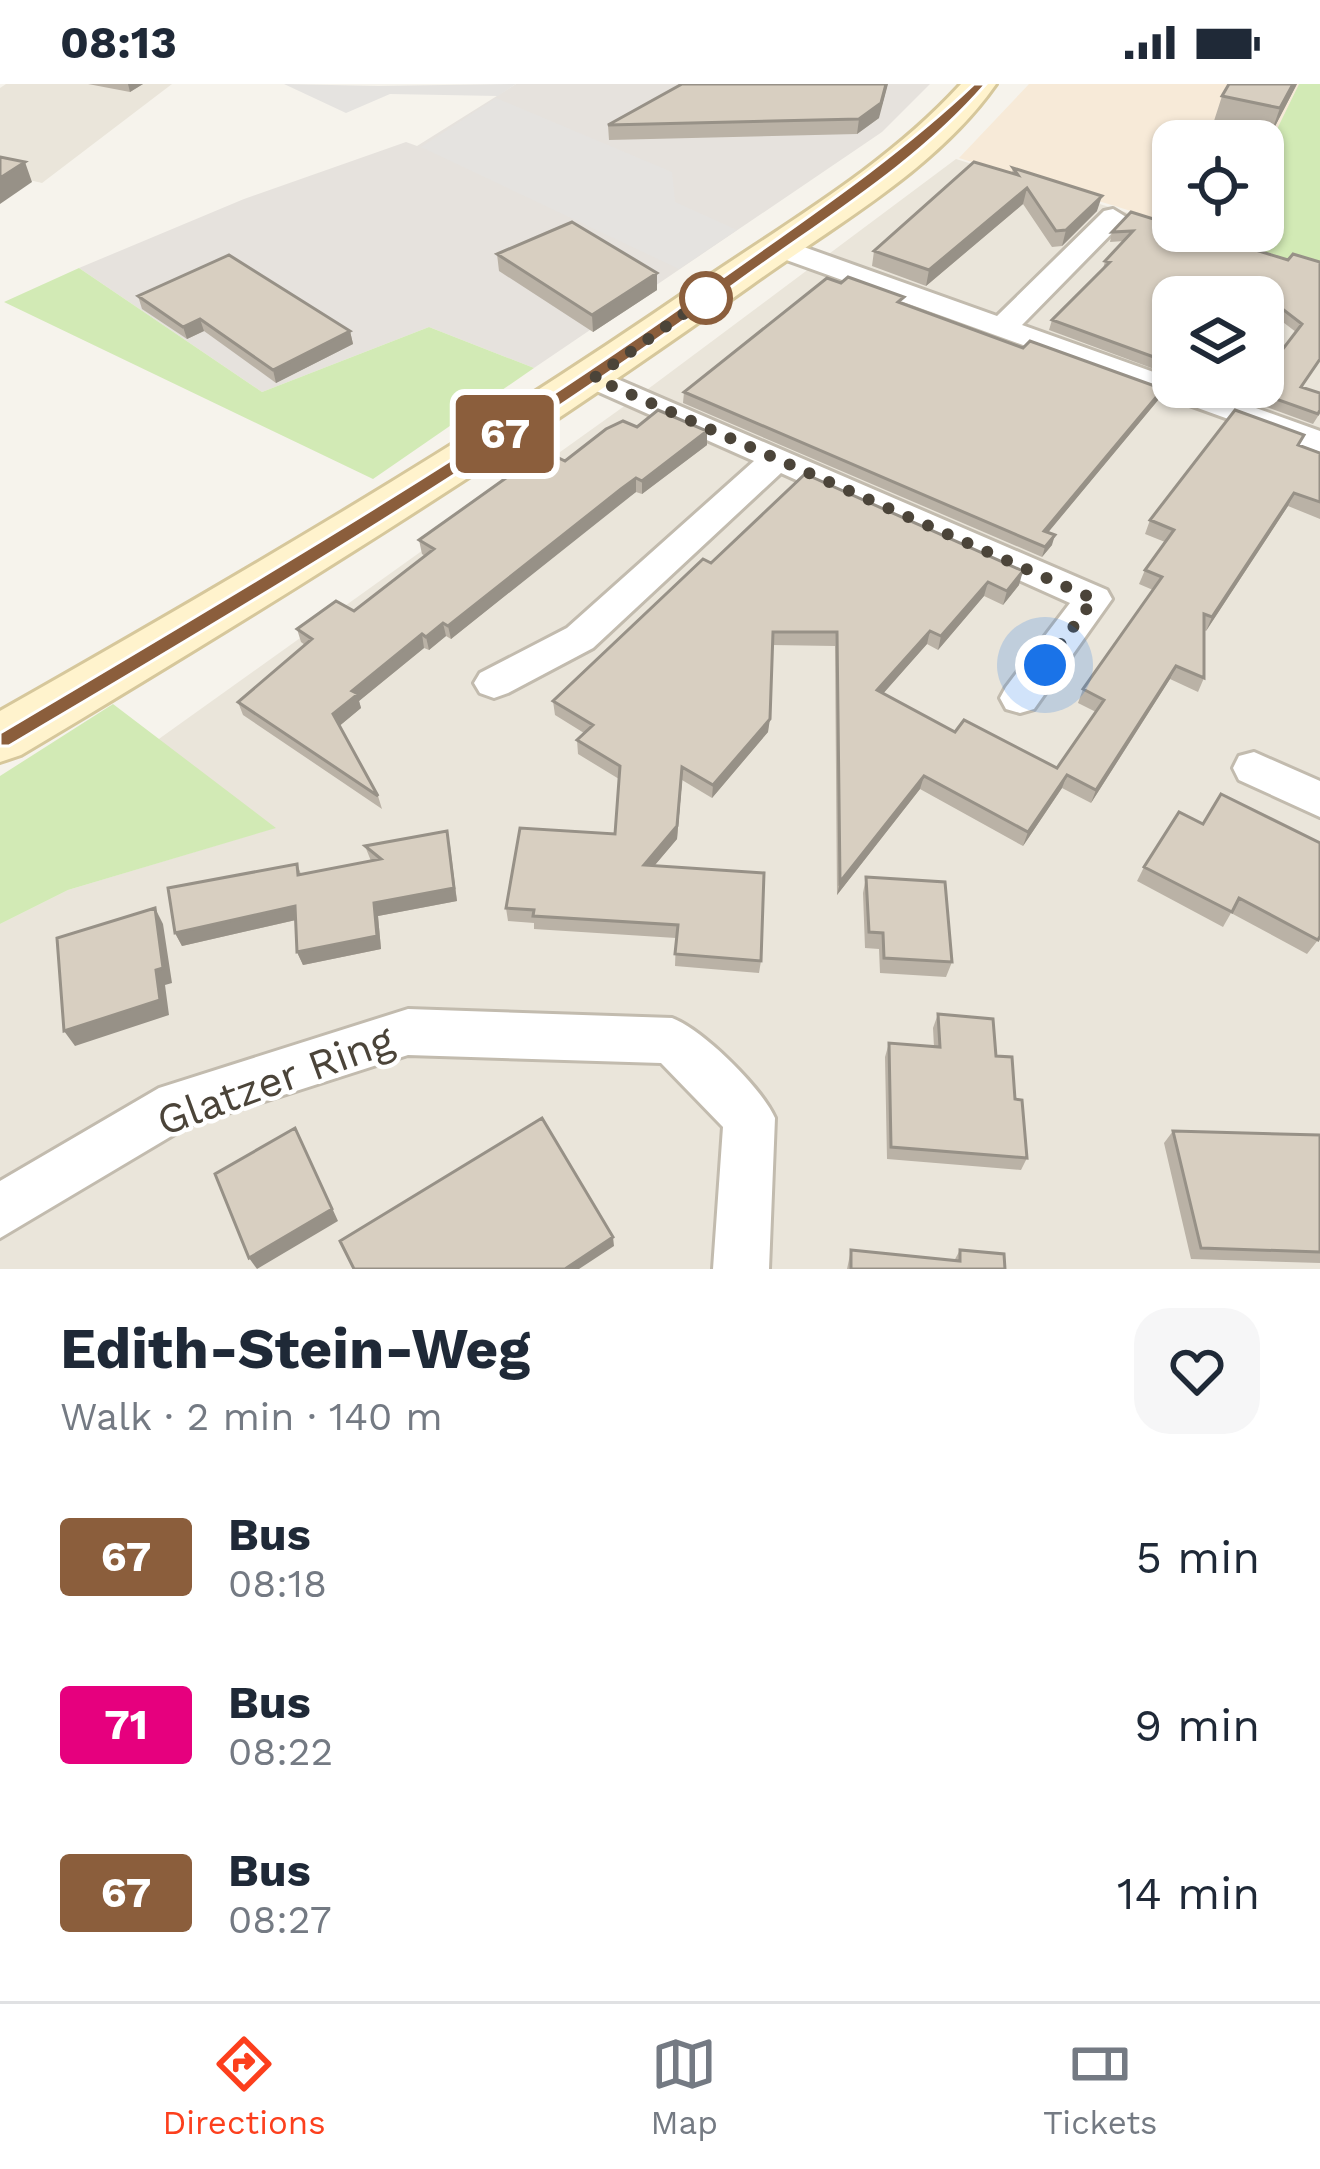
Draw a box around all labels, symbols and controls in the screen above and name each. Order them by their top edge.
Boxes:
text: 08:13 [60,16,177,69]
map controls [1152,120,1284,408]
button: locate [1152,120,1284,252]
unlabelled marker [681,273,731,323]
button: layers [1152,276,1284,408]
line badge: 67 [451,395,559,473]
text: 67 [480,409,530,458]
your location [1015,635,1075,695]
street label: Glatzer Ring [150,1014,400,1145]
button: heart [1134,1308,1260,1434]
text: Edith-Stein-Weg [60,1315,530,1382]
text: Walk · 2 min · 140 m [60,1394,443,1439]
text: Bus [228,1508,311,1561]
text: 5 min [1136,1531,1260,1584]
text: 67 [101,1532,151,1581]
text: 08:18 [228,1561,327,1606]
text: Bus [228,1676,311,1729]
text: 9 min [1134,1699,1260,1752]
text: 71 [104,1700,148,1749]
text: 08:22 [228,1729,333,1774]
text: Bus [228,1844,311,1897]
text: 14 min [1117,1867,1260,1920]
text: 67 [101,1868,151,1917]
text: 08:27 [228,1897,332,1942]
tab: Directions [163,2031,326,2142]
tab: Map [651,2031,718,2142]
tab: Tickets [1043,2031,1158,2142]

